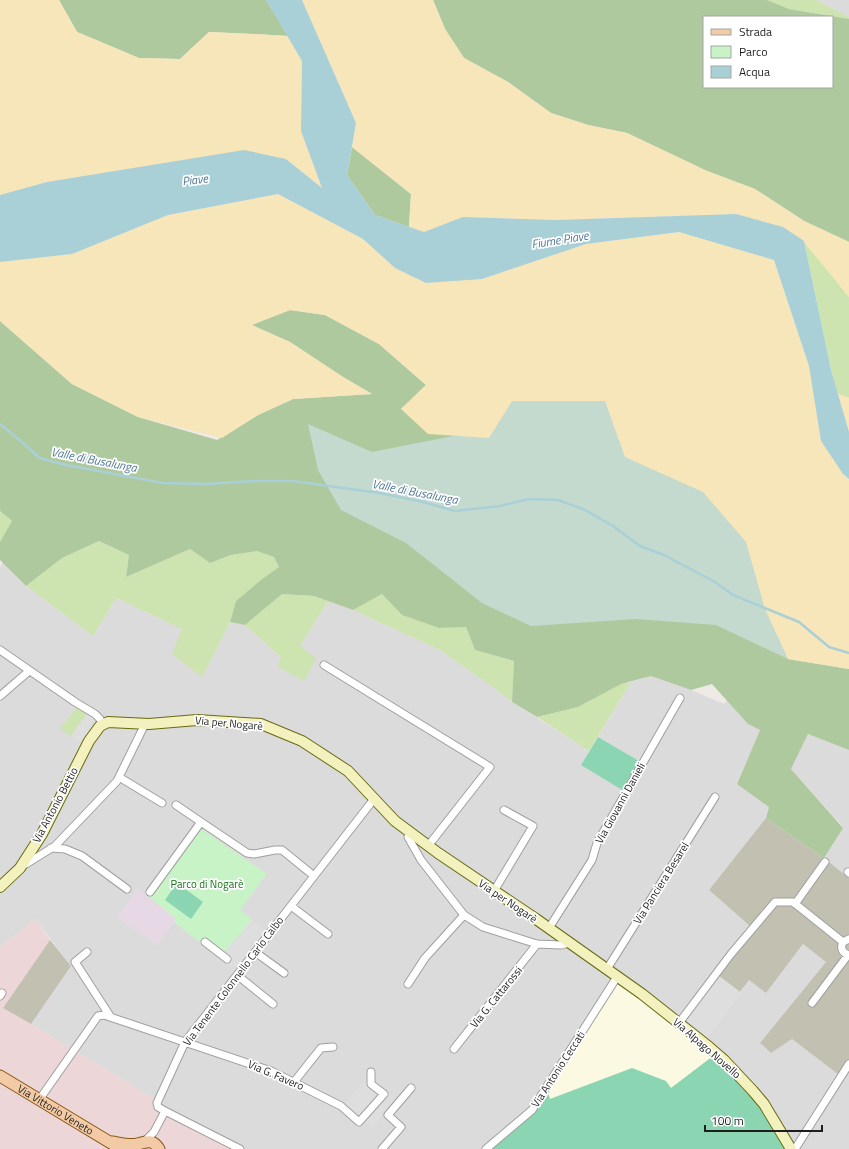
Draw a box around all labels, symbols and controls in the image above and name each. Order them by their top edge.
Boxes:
legend [703,16,833,88]
text: Strada [739,22,772,41]
text: Parco [739,42,768,61]
text: Acqua [739,62,770,81]
water label: Piave [181,168,210,191]
water label: Fiume Piave [530,225,591,253]
water label: Valle di Busalunga [50,442,140,477]
water label: Valle di Busalunga [371,474,461,509]
street label: Via per Nogarè [194,712,264,734]
street label: Via Giovanni Danieli [591,760,649,846]
street label: Via Antonio Bettio [28,764,82,846]
street label: Via Panciera Besarel [629,839,693,927]
street label: Via per Nogarè [475,875,541,927]
park label: Parco di Nogarè [171,876,244,892]
street label: Via Tenente Colonnello Carlo Calbo [179,913,287,1049]
street label: Via G. Cattarossi [466,963,526,1031]
street label: Via Alpago Novello [669,1014,745,1082]
street label: Via Antonio Ceccati [527,1028,589,1110]
street label: Via G. Favero [246,1056,307,1094]
street label: Via Vittorio Veneto [15,1080,97,1139]
scale bar [705,1107,822,1133]
text: 100 m [711,1111,744,1130]

